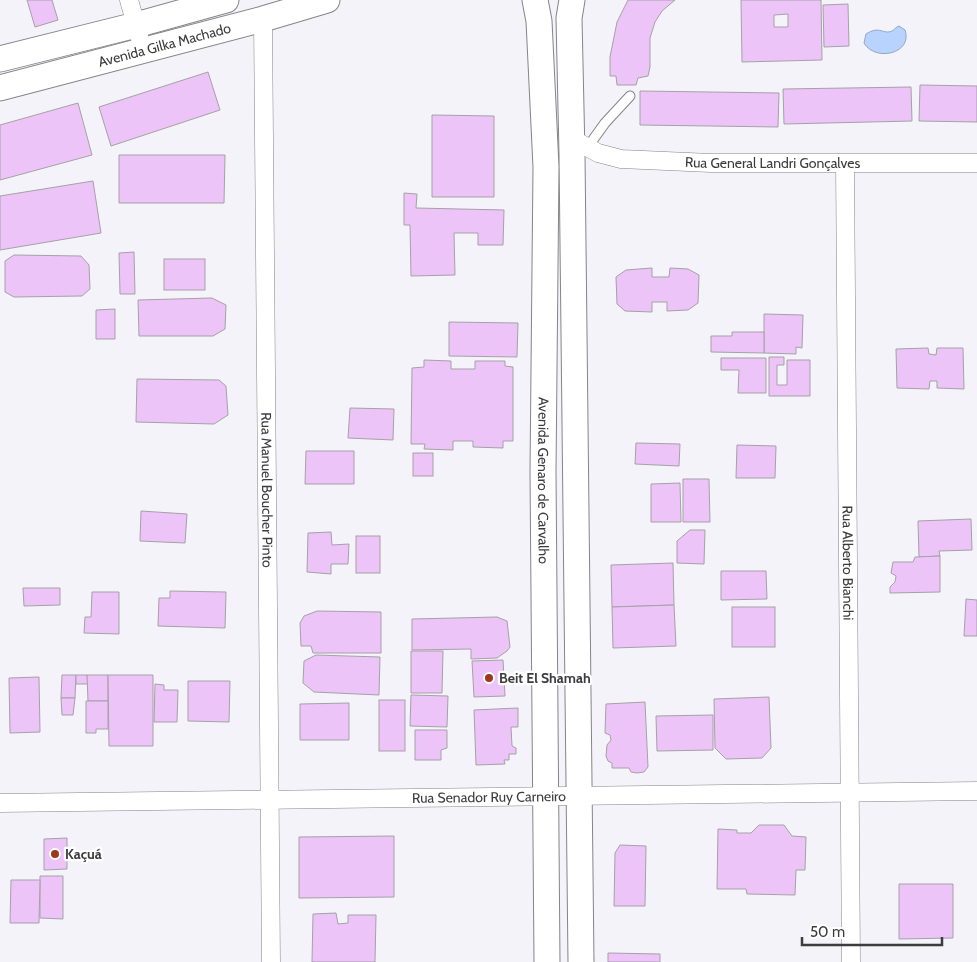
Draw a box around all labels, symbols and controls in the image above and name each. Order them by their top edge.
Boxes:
street label: Avenida Gilka Machado [96,19,233,71]
street label: Rua General Landri Gonçalves [685,153,861,172]
street label: Avenida Genaro de Carvalho [534,397,553,564]
street label: Rua Manuel Boucher Pinto [257,412,277,568]
street label: Rua Alberto Bianchi [839,505,857,621]
place label: Beit El Shamah [499,669,591,687]
marker: Beit El Shamah [483,672,495,684]
street label: Rua Senador Ruy Carneiro [412,787,566,807]
place label: Kaçuá [65,845,102,863]
marker: Kaçuá [49,848,61,860]
scale bar [802,914,942,946]
text: 50 m [810,923,845,941]

